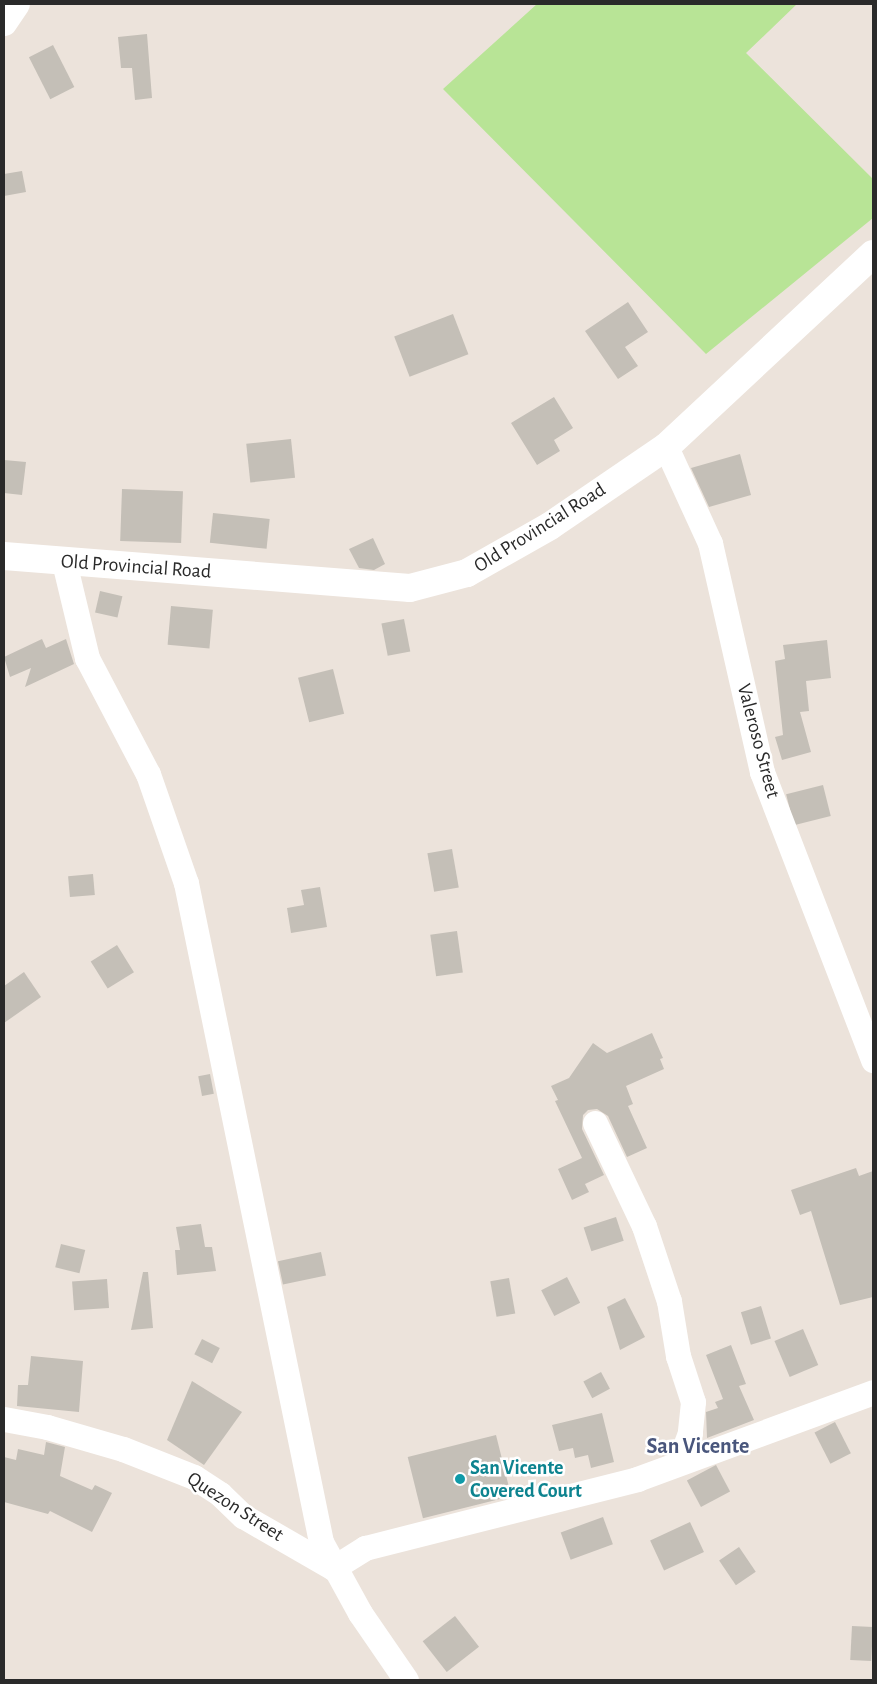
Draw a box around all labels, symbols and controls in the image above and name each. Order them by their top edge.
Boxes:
street label: Old Provincial Road [470,478,610,578]
street label: Old Provincial Road [60,550,212,584]
street label: Valeroso Street [731,681,785,801]
district label: San Vicente [647,1434,749,1460]
place label: San Vicente Covered Court [470,1456,582,1503]
street label: Quezon Street [182,1467,288,1547]
marker: San Vicente Covered Court [454,1473,466,1485]

